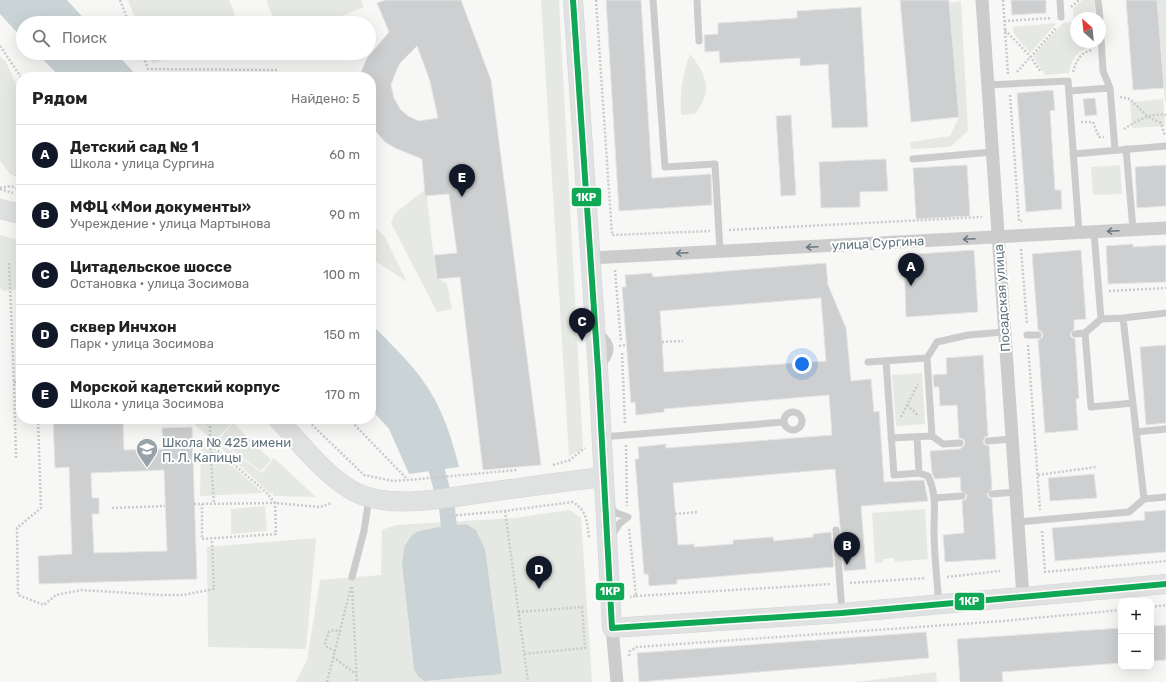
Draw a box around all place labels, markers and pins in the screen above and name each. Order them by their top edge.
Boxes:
pin: E [449,164,475,197]
pin: A [898,253,924,286]
pin: C [569,308,595,341]
place label: Школа № 425 имени П. Л. Капицы [162,435,291,465]
school or university icon: Школа № 425 имени П. Л. Капицы [134,436,160,469]
pin: B [834,532,860,565]
pin: D [526,556,552,589]

